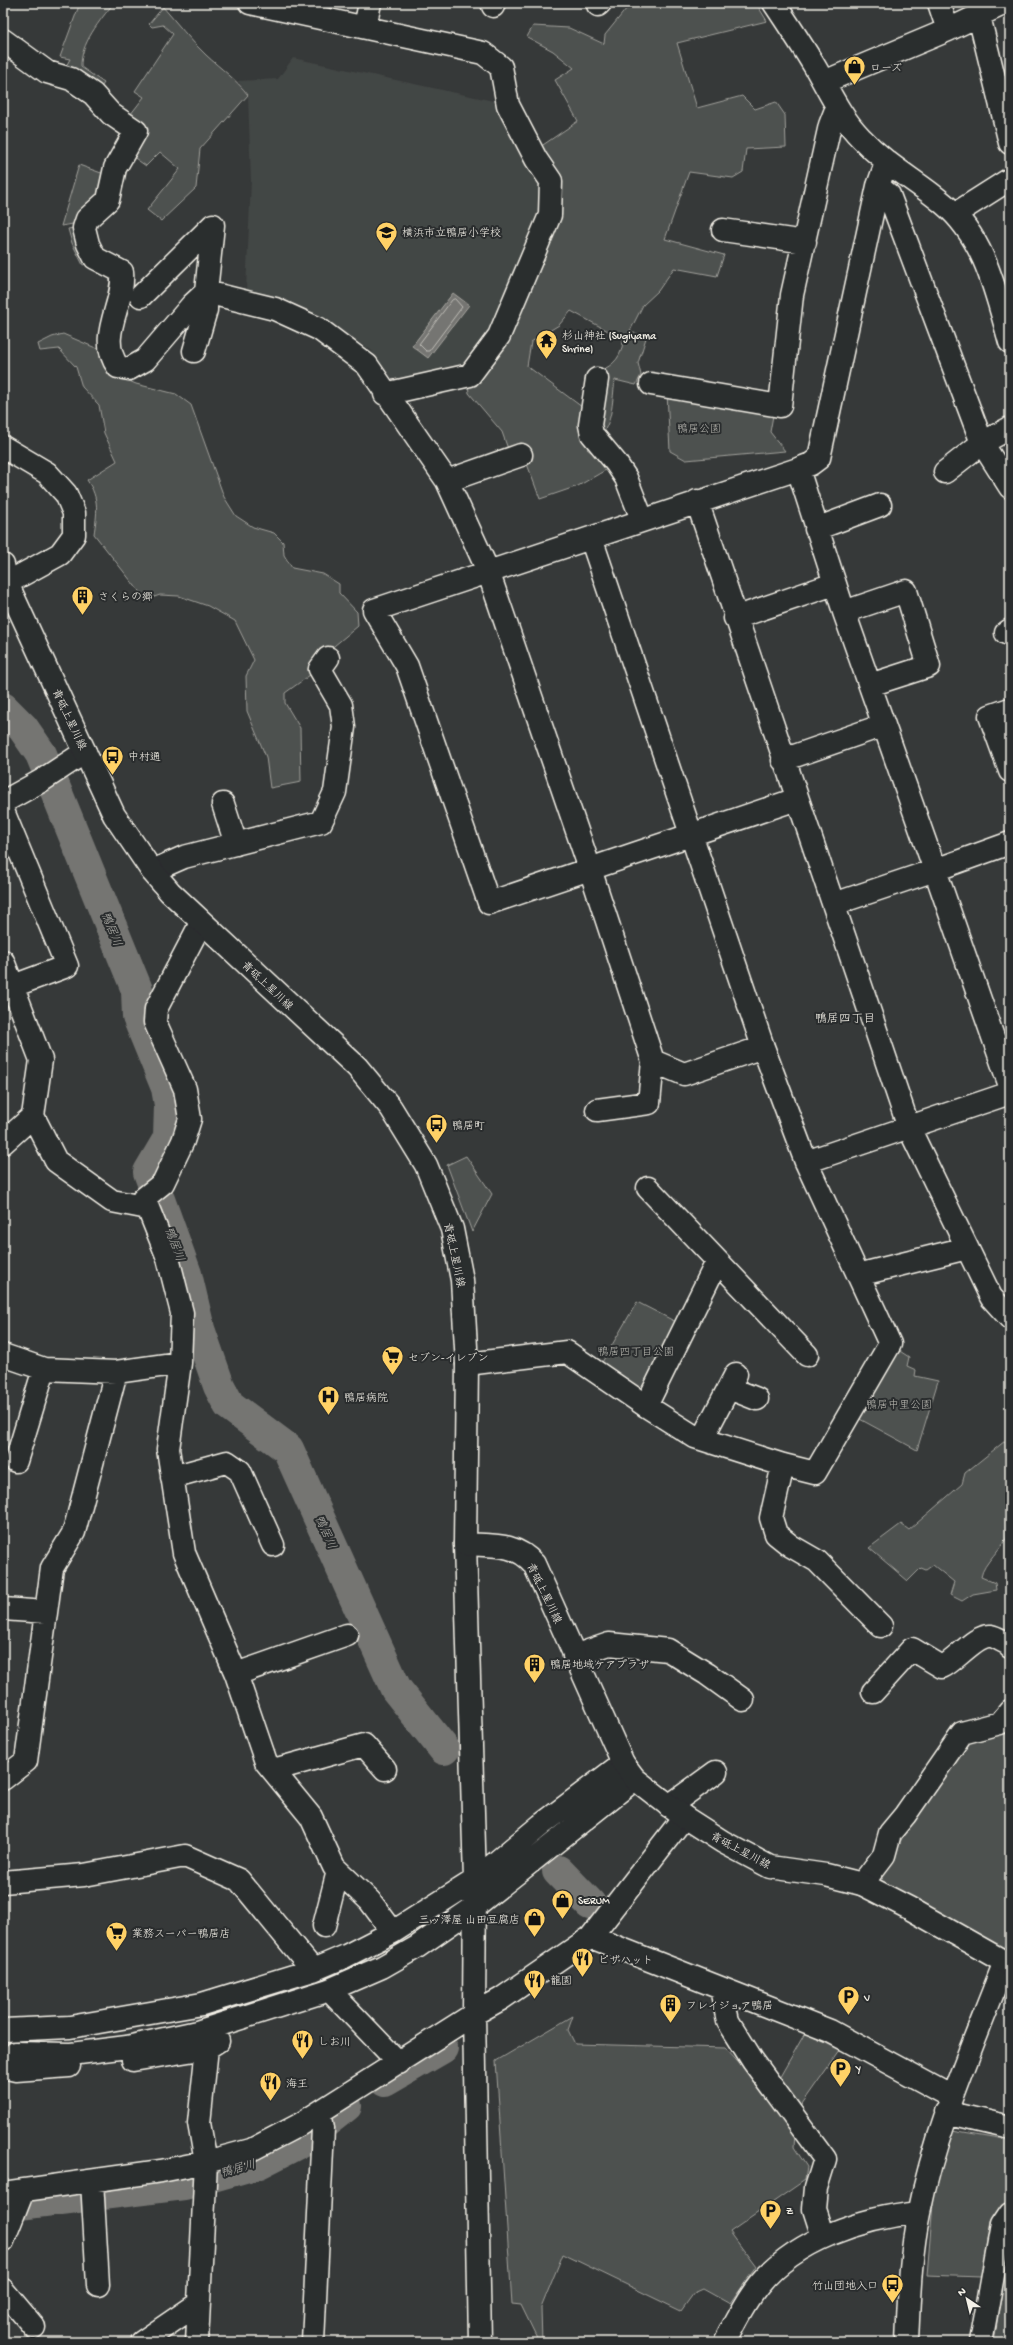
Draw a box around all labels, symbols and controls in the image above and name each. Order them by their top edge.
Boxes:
shop icon: ローズ [842,54,868,87]
place label: ローズ [870,63,902,75]
school or university icon: 横浜市立鴨居小学校 [374,219,400,252]
place label: 横浜市立鴨居小学校 [402,227,501,240]
temple icon: 杉山神社 (Sugiyama Shrine) [533,328,559,361]
place label: 杉山神社 (Sugiyama Shrine) [562,330,657,356]
park label: 鴨居公園 [677,423,721,436]
building icon: さくらの郷 [69,583,95,616]
place label: さくらの郷 [98,592,153,604]
street label: 青砥上星川線 [49,687,88,752]
bus stop icon: 中村通 [99,743,125,776]
place label: 中村通 [128,751,161,764]
water label: 鴨居川 [97,910,124,949]
street label: 青砥上星川線 [238,959,296,1013]
district label: 鴨居四丁目 [815,1012,875,1027]
bus stop icon: 鴨居町 [423,1112,449,1145]
place label: 鴨居町 [452,1120,485,1133]
street label: 青砥上星川線 [440,1222,467,1289]
water label: 鴨居川 [160,1225,187,1264]
supermarket icon: セブン-イレブン [380,1344,406,1377]
park label: 鴨居四丁目公園 [598,1346,675,1359]
place label: セブン-イレブン [408,1352,488,1365]
hospital icon: 鴨居病院 [315,1384,341,1417]
place label: 鴨居病院 [344,1392,388,1405]
park label: 鴨居中里公園 [866,1399,932,1412]
water label: 鴨居川 [310,1513,339,1552]
street label: 青砥上星川線 [523,1561,564,1626]
building icon: 鴨居地域ケアプラザ [521,1651,547,1684]
place label: 鴨居地域ケアプラザ [550,1659,649,1672]
street label: 青砥上星川線 [708,1830,772,1873]
shop icon: SERUM [549,1887,575,1920]
place label: SERUM [578,1896,610,1908]
shop icon: 三ッ澤屋 山田豆腐店 [522,1906,548,1939]
place label: 三ッ澤屋 山田豆腐店 [418,1914,520,1927]
supermarket icon: 業務スーパー鴨居店 [104,1920,130,1953]
place label: 業務スーパー鴨居店 [132,1928,231,1941]
restaurant icon: ピザハット [569,1946,595,1979]
place label: ピザハット [598,1955,653,1967]
restaurant icon: 龍園 [521,1967,547,2000]
place label: 龍園 [550,1975,572,1988]
parking icon: V [836,1984,862,2017]
building icon: フレイジョア鴨居 [657,1992,683,2025]
place label: V [863,1993,870,2005]
place label: フレイジョア鴨居 [686,2000,773,2013]
restaurant icon: しお川 [289,2028,315,2061]
place label: しお川 [318,2036,351,2049]
parking icon: Y [827,2055,853,2088]
place label: Y [855,2064,861,2076]
restaurant icon: 海王 [257,2070,283,2103]
place label: 海王 [286,2078,308,2091]
water label: 鴨居川 [219,2157,258,2182]
parking icon: Z [758,2197,784,2230]
place label: Z [786,2206,794,2218]
bus stop icon: 竹山団地入口 [880,2272,906,2305]
north arrow [947,2279,987,2319]
place label: 竹山団地入口 [812,2280,878,2293]
text: N [956,2285,969,2299]

